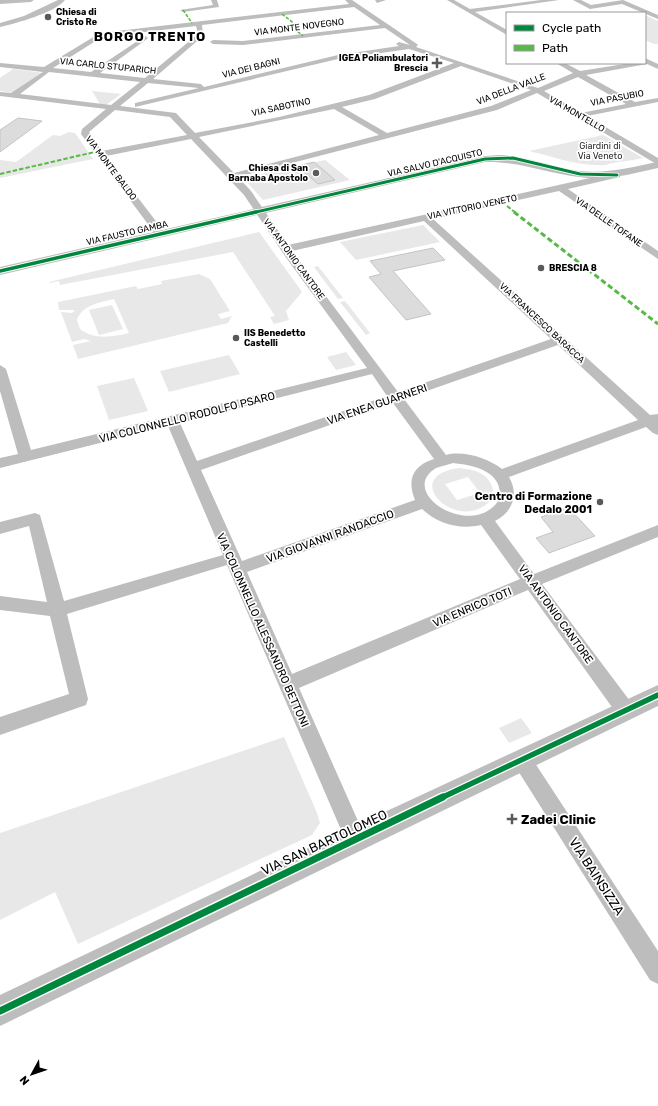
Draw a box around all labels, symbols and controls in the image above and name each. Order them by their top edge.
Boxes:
place label: Chiesa di Cristo Re [56,7,98,27]
marker: Chiesa di Cristo Re [43,12,53,22]
legend [506,12,646,64]
street label: VIA MONTE NOVEGNO [253,17,345,37]
text: Cycle path [542,21,601,35]
district label: BORGO TRENTO [94,29,206,44]
text: Path [542,41,568,55]
place label: IGEA Poliambulatori Brescia [339,53,428,73]
street label: VIA CARLO STUPARICH [59,56,157,76]
street label: VIA DEI BAGNI [221,56,281,80]
marker: IGEA Poliambulatori Brescia [431,57,443,69]
street label: VIA DELLA VALLE [475,71,547,107]
street label: VIA PASUBIO [589,88,645,108]
street label: VIA MONTELLO [547,94,607,134]
street label: VIA SABOTINO [251,96,311,118]
street label: VIA MONTE BALDO [84,134,138,202]
park label: Giardini di Via Veneto [578,141,622,161]
street label: VIA SALVO D'ACQUISTO [387,147,483,179]
place label: Chiesa di San Barnaba Apostolo [228,163,308,183]
marker: Chiesa di San Barnaba Apostolo [311,168,321,178]
street label: VIA VITTORIO VENETO [426,193,518,221]
street label: VIA DELLE TOFANE [574,195,644,249]
street label: VIA ANTONIO CANTORE [261,217,327,301]
street label: VIA FAUSTO GAMBA [85,219,169,247]
marker: BRESCIA 8 [536,263,546,273]
place label: BRESCIA 8 [549,263,597,273]
street label: VIA FRANCESCO BARACCA [497,281,587,365]
place label: IIS Benedetto Castelli [244,328,306,348]
marker: IIS Benedetto Castelli [231,333,241,343]
street label: VIA ENEA GUARNERI [325,381,429,428]
street label: VIA COLONNELLO RODOLFO PSARO [98,389,276,446]
place label: Centro di Formazione Dedalo 2001 [475,490,592,516]
marker: Centro di Formazione Dedalo 2001 [595,497,605,507]
street label: VIA GIOVANNI RANDACCIO [265,507,396,566]
street label: VIA COLONNELLO ALESSANDRO BETTONI [214,531,311,729]
street label: VIA ANTONIO CANTORE [515,562,596,666]
street label: VIA ENRICO TOTI [431,585,514,630]
street label: VIA SAN BARTOLOMEO [259,807,390,878]
place label: Zadei Clinic [521,812,596,827]
marker: Zadei Clinic [506,813,518,825]
street label: VIA BAINSIZZA [566,835,627,918]
north arrow [12,1054,52,1094]
text: N [17,1073,32,1087]

